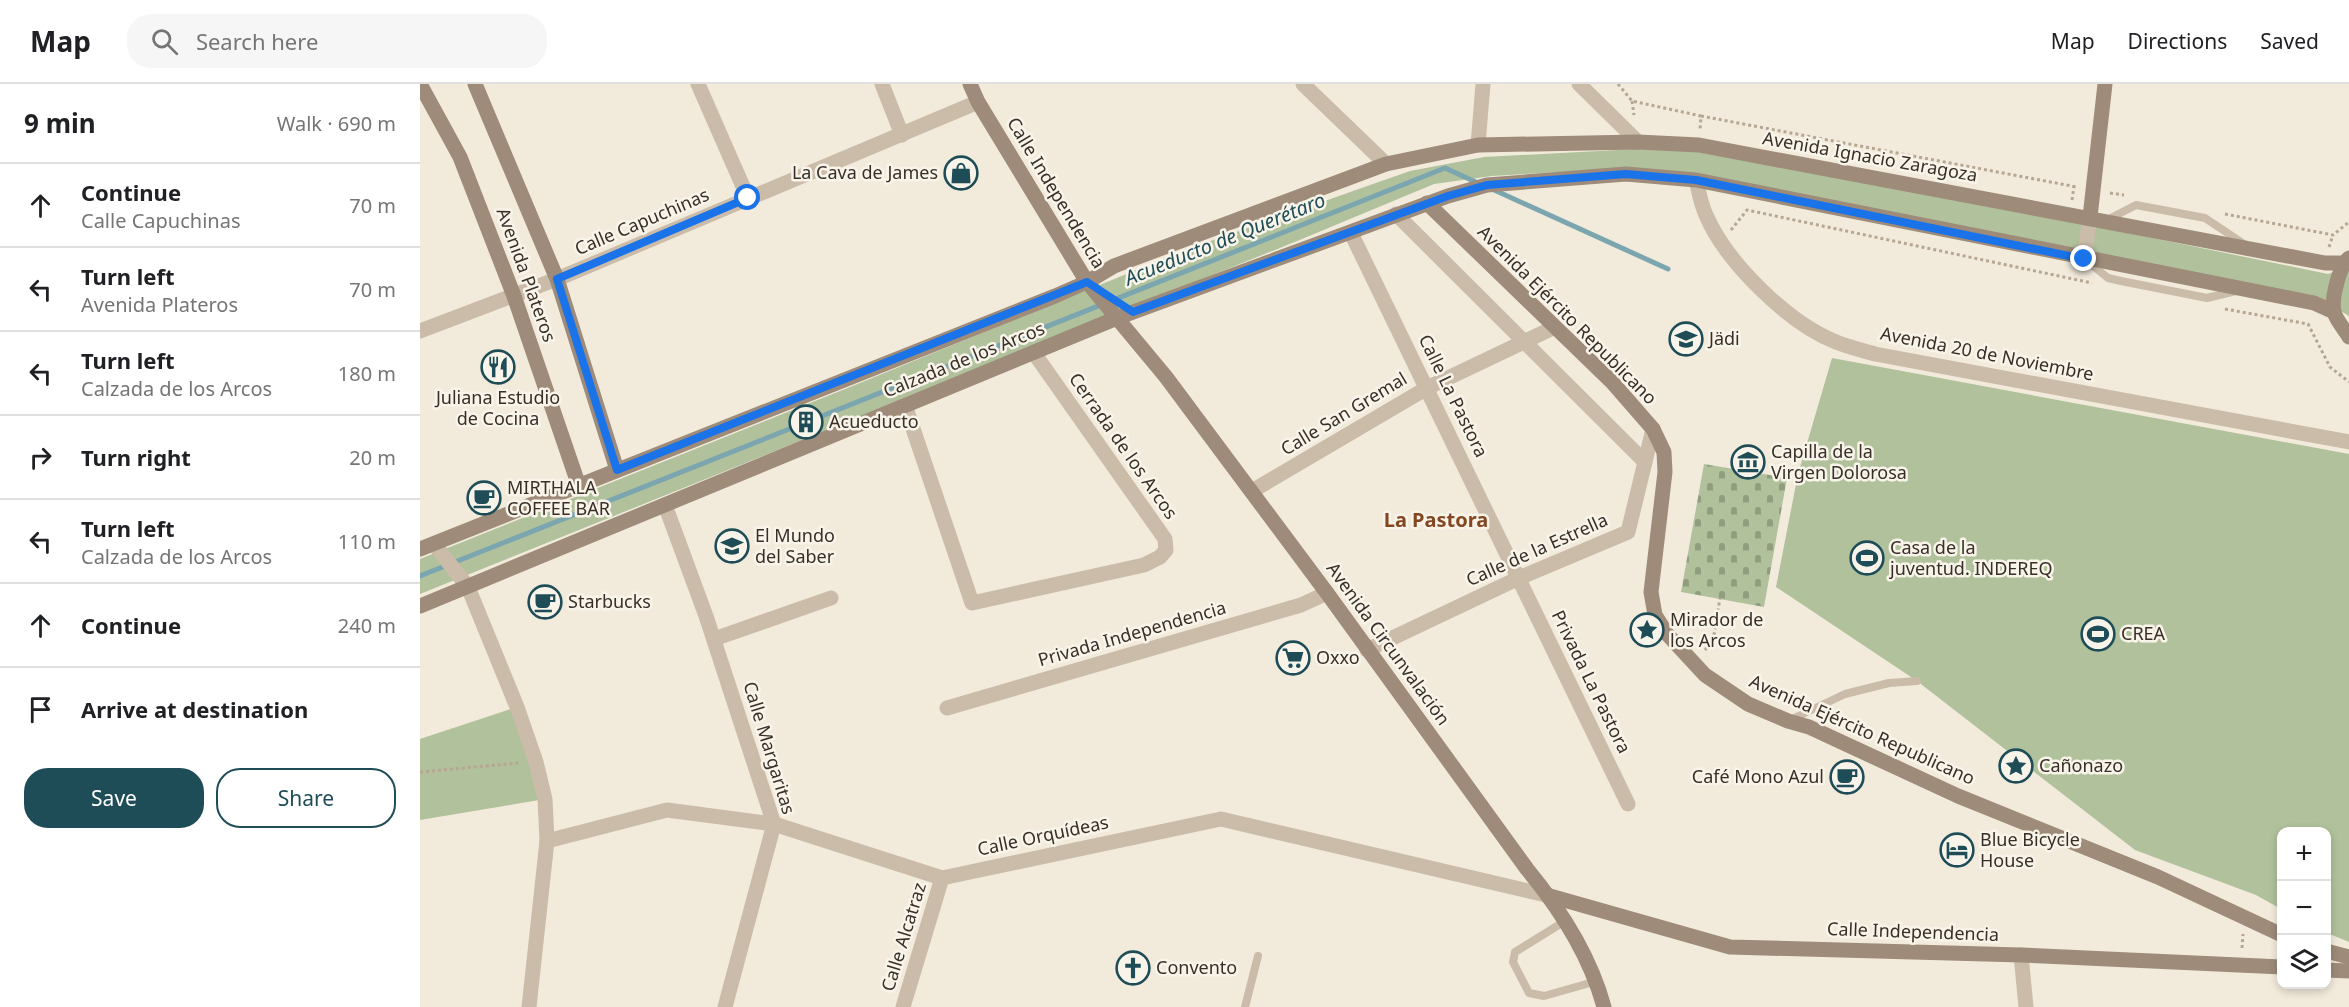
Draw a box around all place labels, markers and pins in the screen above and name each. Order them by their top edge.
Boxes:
shop icon: La Cava de James [943,155,979,191]
place label: La Cava de James [792,160,938,184]
school or university icon: Jädi [1668,321,1704,357]
place label: Jädi [1707,326,1740,350]
restaurant icon: Juliana Estudio de Cocina [480,349,516,385]
place label: Juliana Estudio de Cocina [434,385,560,430]
building icon: Acueducto [788,404,824,440]
place label: Acueducto [829,409,919,433]
place label: Capilla de la Virgen Dolorosa [1771,439,1907,484]
museum icon: Capilla de la Virgen Dolorosa [1730,444,1766,480]
place label: MIRTHALA COFFEE BAR [507,475,610,520]
cafe icon: MIRTHALA COFFEE BAR [466,480,502,516]
place label: El Mundo del Saber [755,523,835,568]
school or university icon: El Mundo del Saber [714,528,750,564]
place label: Casa de la juventud. INDEREQ [1889,535,2053,580]
sports icon: Casa de la juventud. INDEREQ [1849,540,1885,576]
cafe icon: Starbucks [527,584,563,620]
place label: Starbucks [568,589,651,613]
place label: Mirador de los Arcos [1670,607,1763,652]
place icon: Mirador de los Arcos [1629,612,1665,648]
sports icon: CREA [2080,616,2116,652]
place label: CREA [2121,621,2166,645]
supermarket icon: Oxxo [1275,640,1311,676]
place label: Oxxo [1316,645,1360,669]
place icon: Cañonazo [1998,748,2034,784]
place label: Cañonazo [2039,753,2123,777]
cafe icon: Café Mono Azul [1829,759,1865,795]
place label: Café Mono Azul [1692,764,1824,788]
place label: Blue Bicycle House [1980,827,2080,872]
hotel icon: Blue Bicycle House [1939,832,1975,868]
church icon: Convento [1115,950,1151,986]
place label: Convento [1156,955,1237,979]

